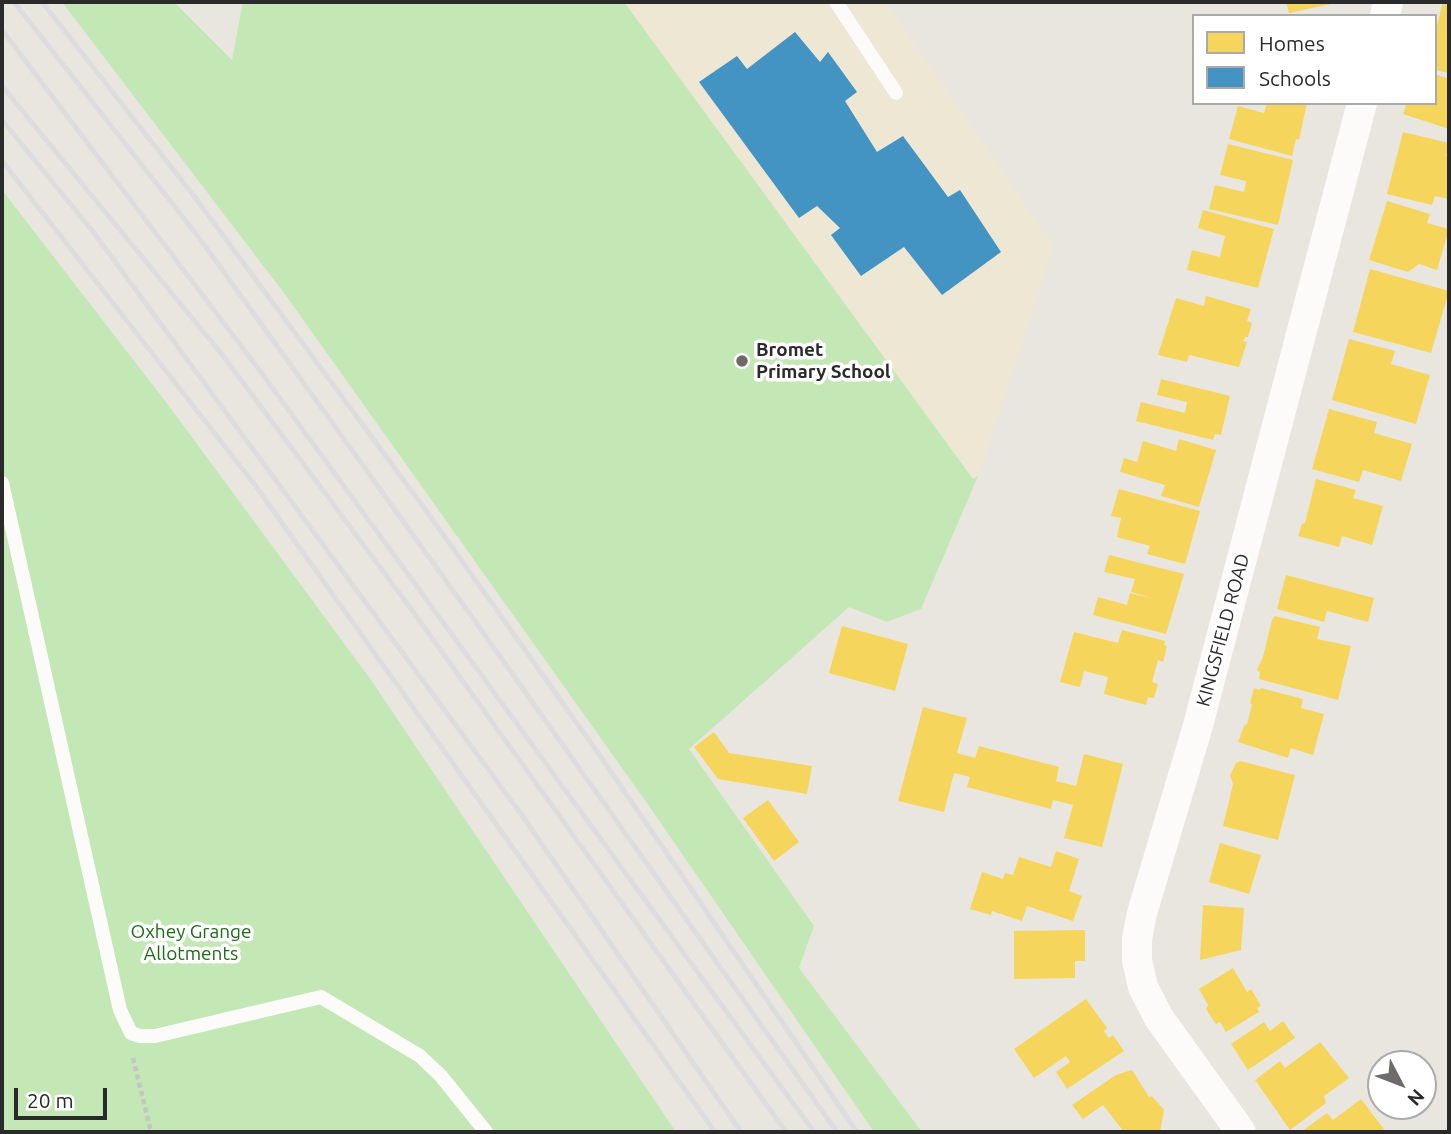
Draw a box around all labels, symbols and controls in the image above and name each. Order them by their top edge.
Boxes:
legend [1192,14,1437,105]
text: Homes [1259,31,1325,55]
text: Schools [1259,66,1331,90]
place label: Bromet Primary School [756,339,891,383]
marker: Bromet Primary School [734,353,750,369]
street label: KINGSFIELD ROAD [1192,551,1254,709]
park label: Oxhey Grange Allotments [131,921,251,965]
north arrow [1367,1050,1437,1120]
scale bar [18,1074,110,1118]
text: N [1403,1085,1429,1110]
text: 20 m [27,1088,74,1112]

